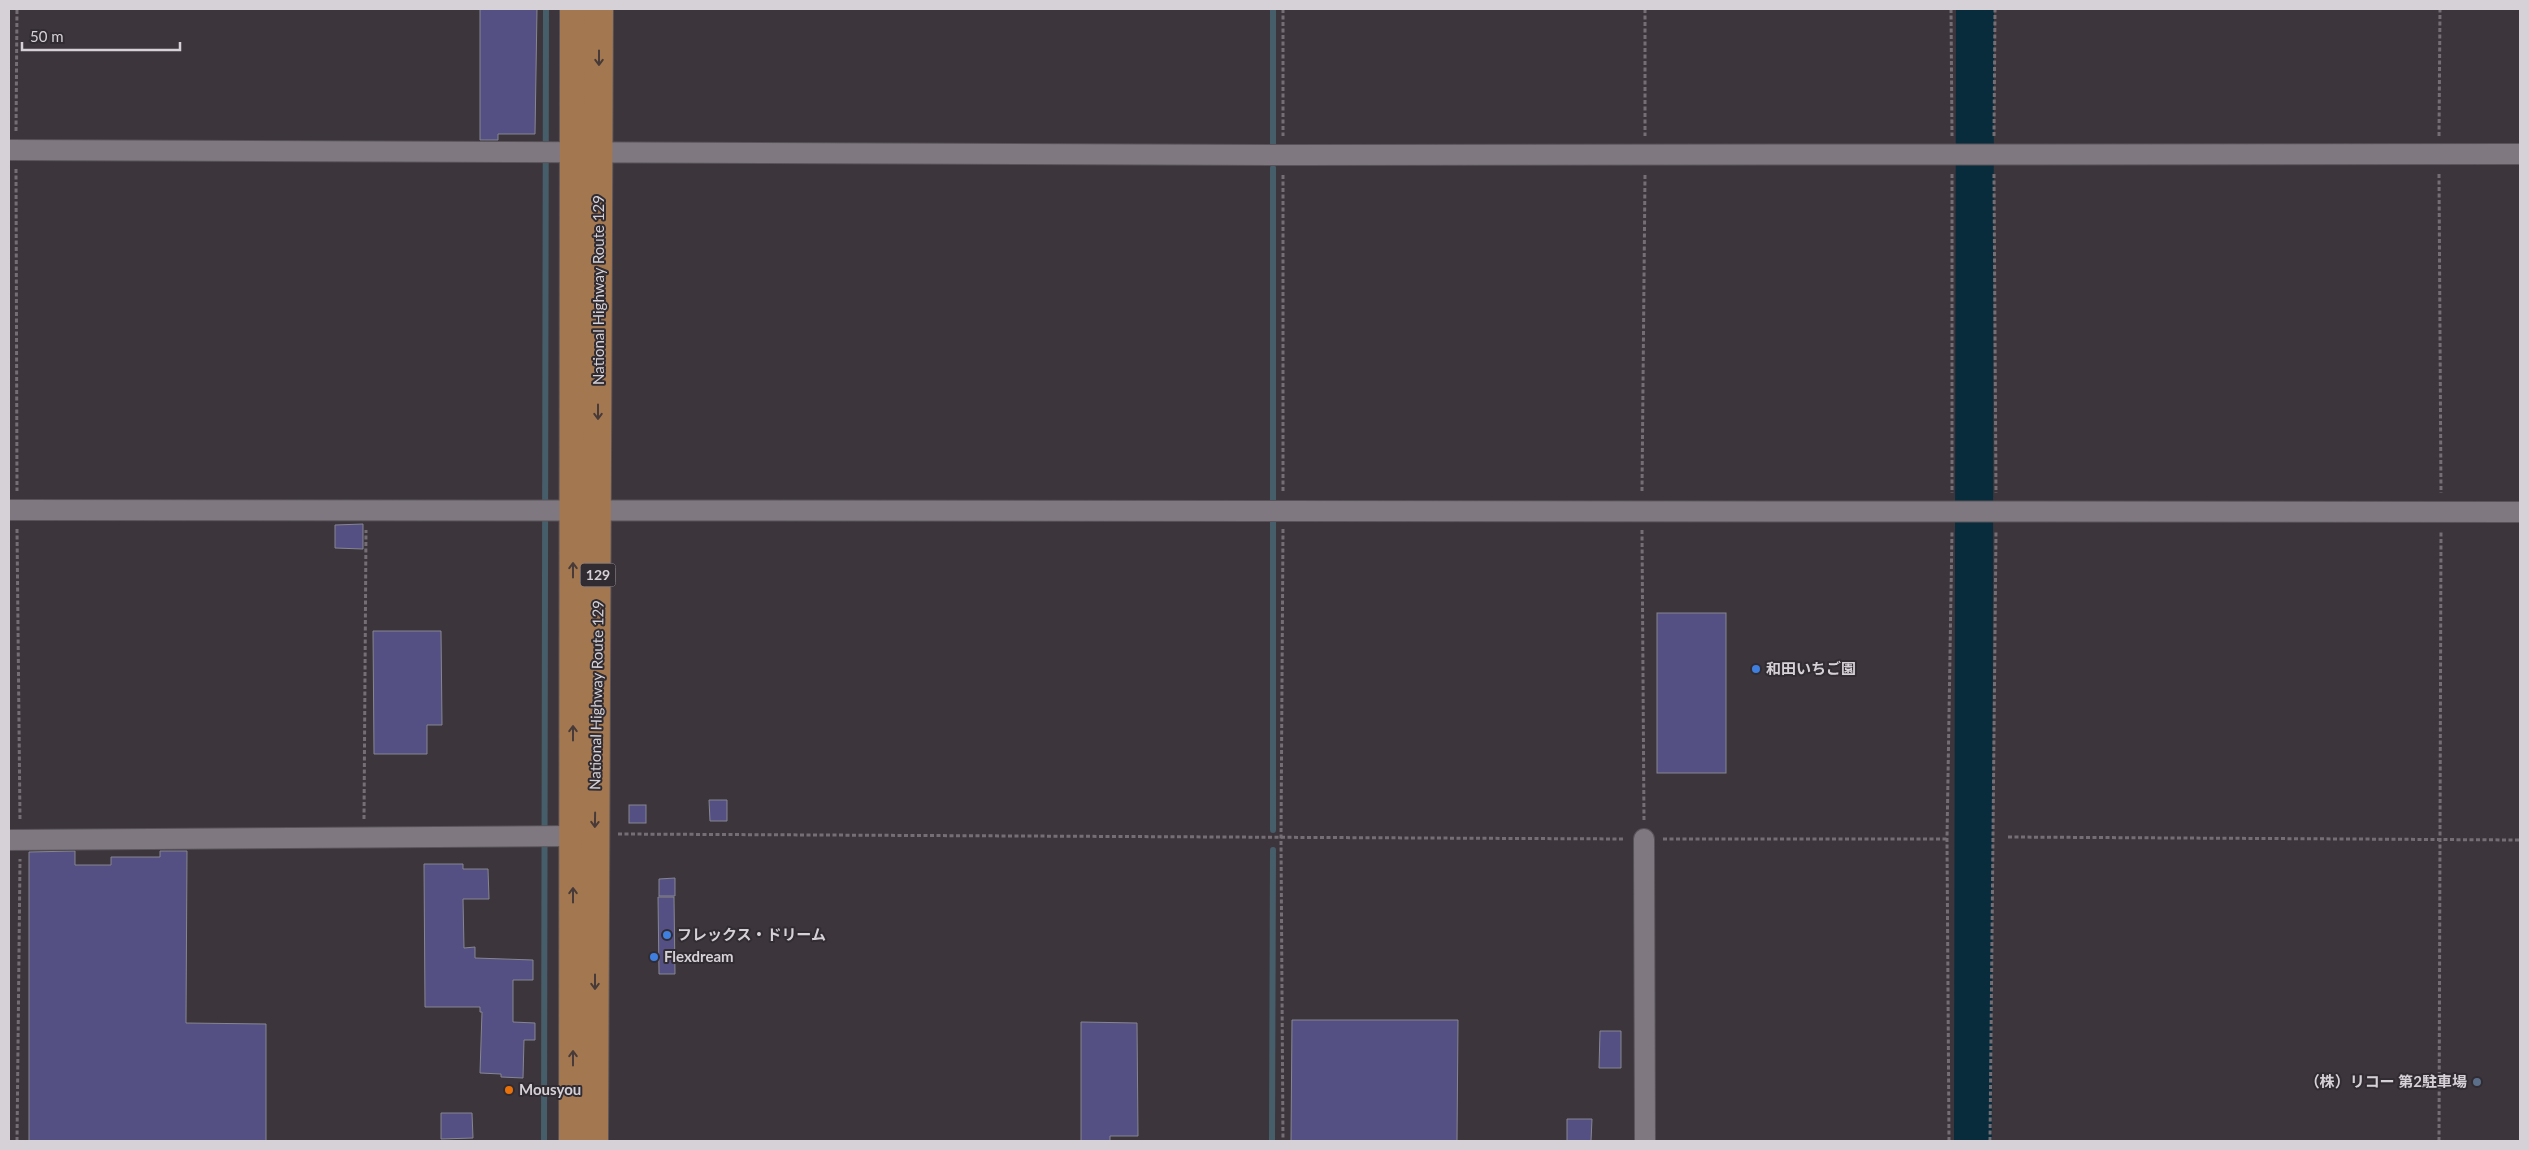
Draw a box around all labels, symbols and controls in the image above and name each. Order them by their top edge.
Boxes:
scale bar [22,20,180,52]
text: 50 m [30,27,64,45]
one-way arrow [594,49,604,65]
street label: National Highway Route 129 [589,195,607,385]
one-way arrow [593,404,603,420]
one-way arrow [568,562,578,578]
road number: 129 [580,564,616,586]
street label: National Highway Route 129 [585,600,607,790]
place label: 和田いちご園 [1766,659,1856,677]
marker: 和田いちご園 [1750,663,1762,675]
one-way arrow [568,725,578,741]
one-way arrow [591,812,600,828]
one-way arrow [568,887,578,904]
place label: フレックス・ドリーム [677,925,826,943]
marker: フレックス・ドリーム [661,929,673,941]
place label: Flexdream [664,947,734,965]
marker: Flexdream [648,951,660,963]
one-way arrow [590,974,600,990]
one-way arrow [568,1050,578,1066]
place label: （株）リコー 第2駐車場 [2305,1072,2467,1090]
marker: （株）リコー 第2駐車場 [2471,1076,2483,1088]
place label: Mousyou [519,1080,581,1098]
marker: Mousyou [503,1084,515,1096]

